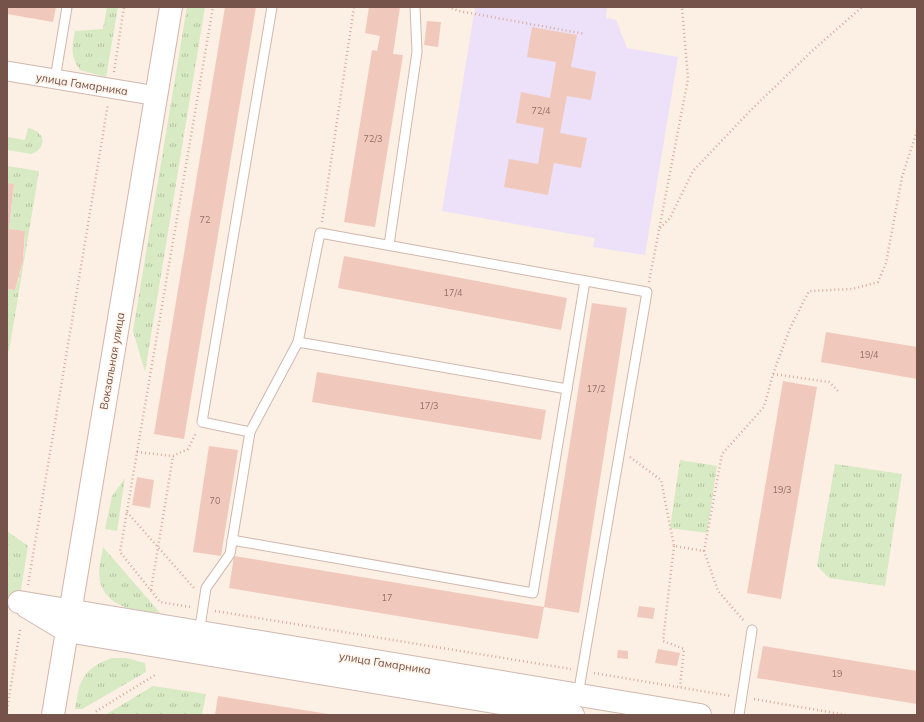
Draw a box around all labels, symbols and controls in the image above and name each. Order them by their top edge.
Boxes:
street label: улица Гамарника [35,70,129,98]
house number: 72/4 [532,105,551,116]
house number: 72/3 [364,133,382,144]
house number: 72 [200,214,210,225]
house number: 17/4 [444,287,463,298]
street label: Вокзальная улица [97,311,127,411]
house number: 19/4 [860,349,879,360]
house number: 17/2 [587,383,605,394]
house number: 17/3 [420,400,438,411]
house number: 19/3 [773,484,791,495]
house number: 70 [210,495,220,506]
house number: 17 [382,592,392,603]
street label: улица Гамарника [338,649,432,677]
house number: 19 [832,668,842,679]

